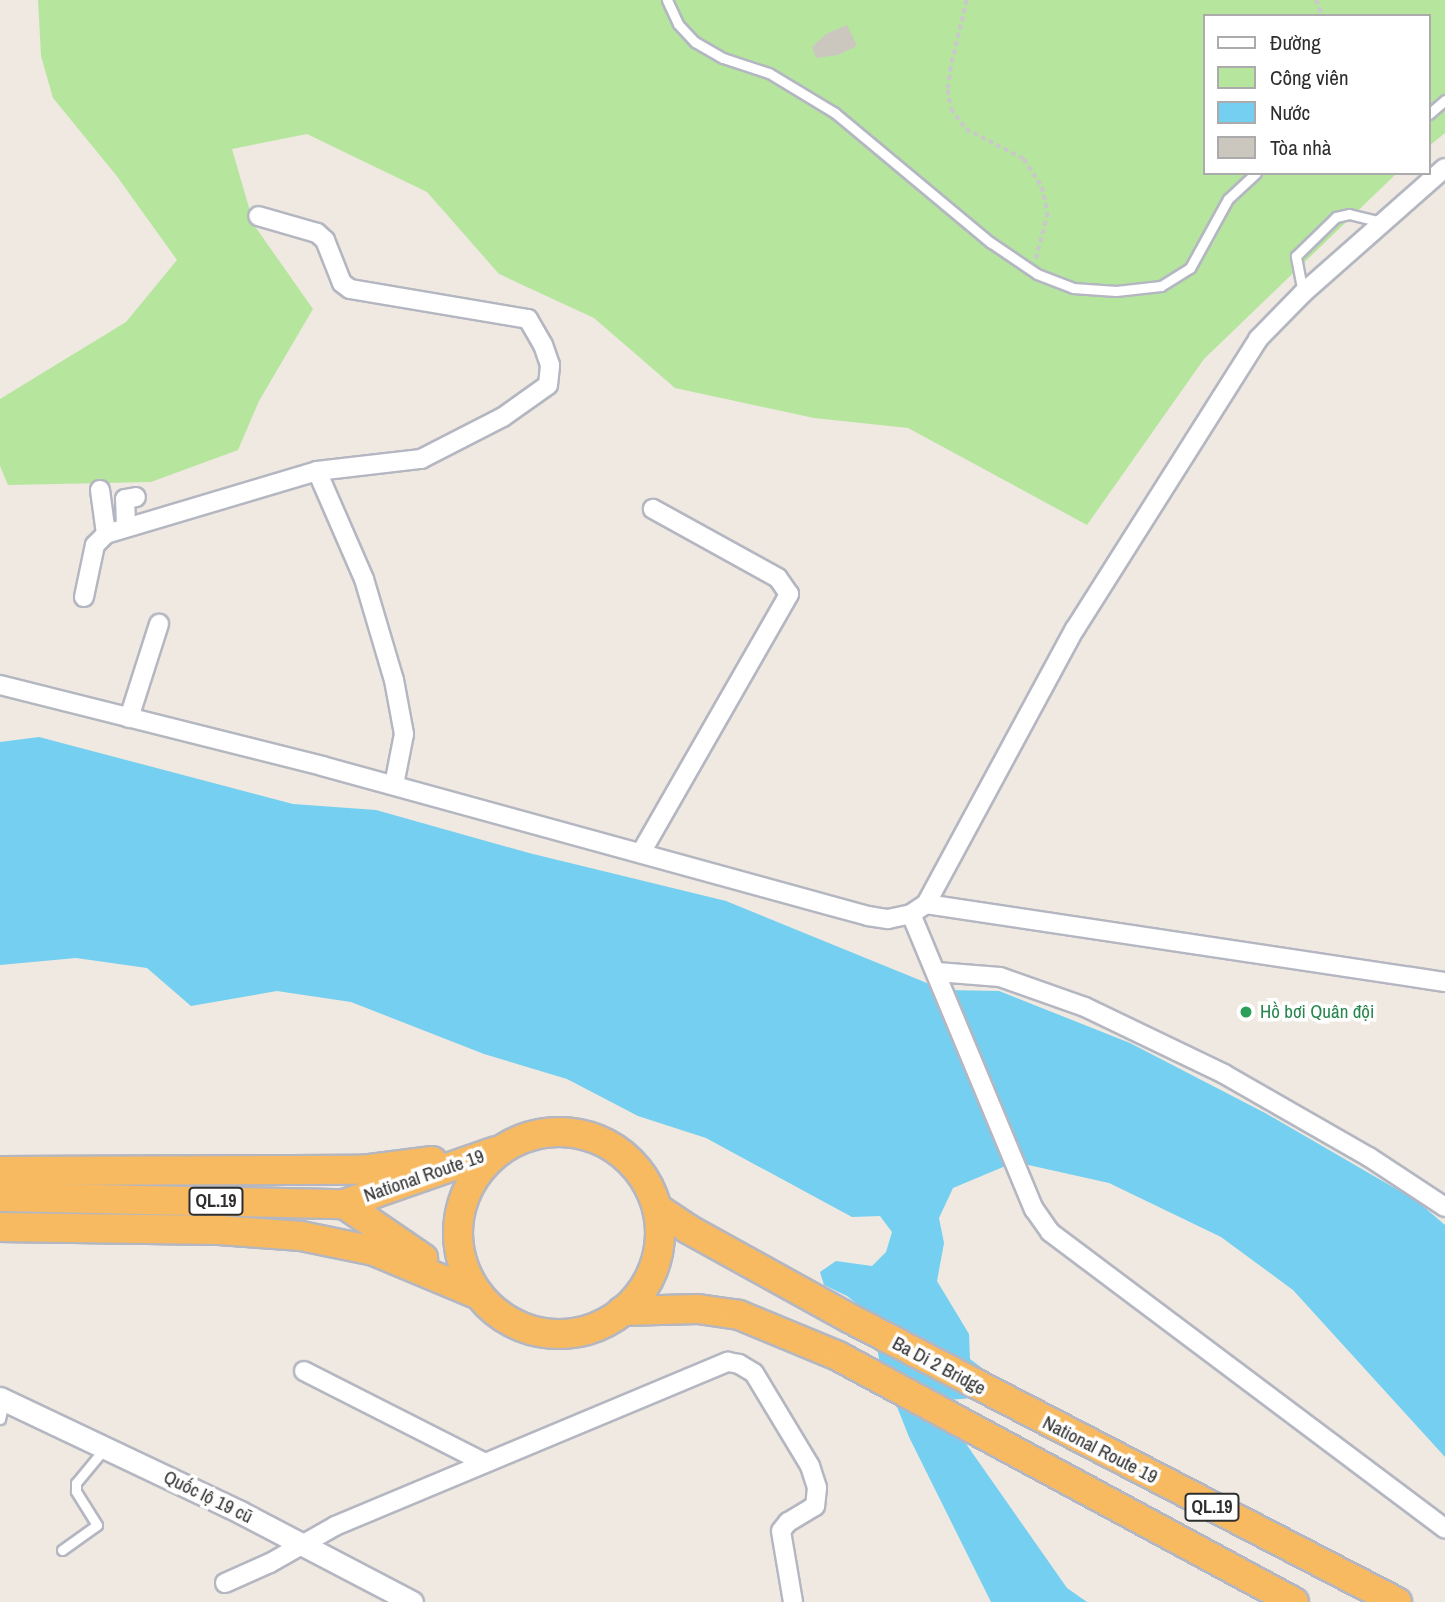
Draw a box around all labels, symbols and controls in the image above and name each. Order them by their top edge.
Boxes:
legend [1204,14,1431,175]
text: Đường [1270,28,1321,57]
text: Công viên [1270,63,1349,92]
text: Nước [1270,98,1310,127]
text: Tòa nhà [1270,133,1331,162]
place label: Hồ bơi Quân đội [1260,1001,1374,1023]
marker: Hồ bơi Quân đội [1238,1004,1254,1020]
street label: National Route 19 [361,1145,487,1207]
road number: QL.19 [188,1186,244,1216]
street label: Ba Di 2 Bridge [889,1332,989,1400]
street label: National Route 19 [1039,1411,1161,1489]
street label: Quốc lộ 19 cũ [160,1466,256,1528]
road number: QL.19 [1184,1492,1240,1522]

